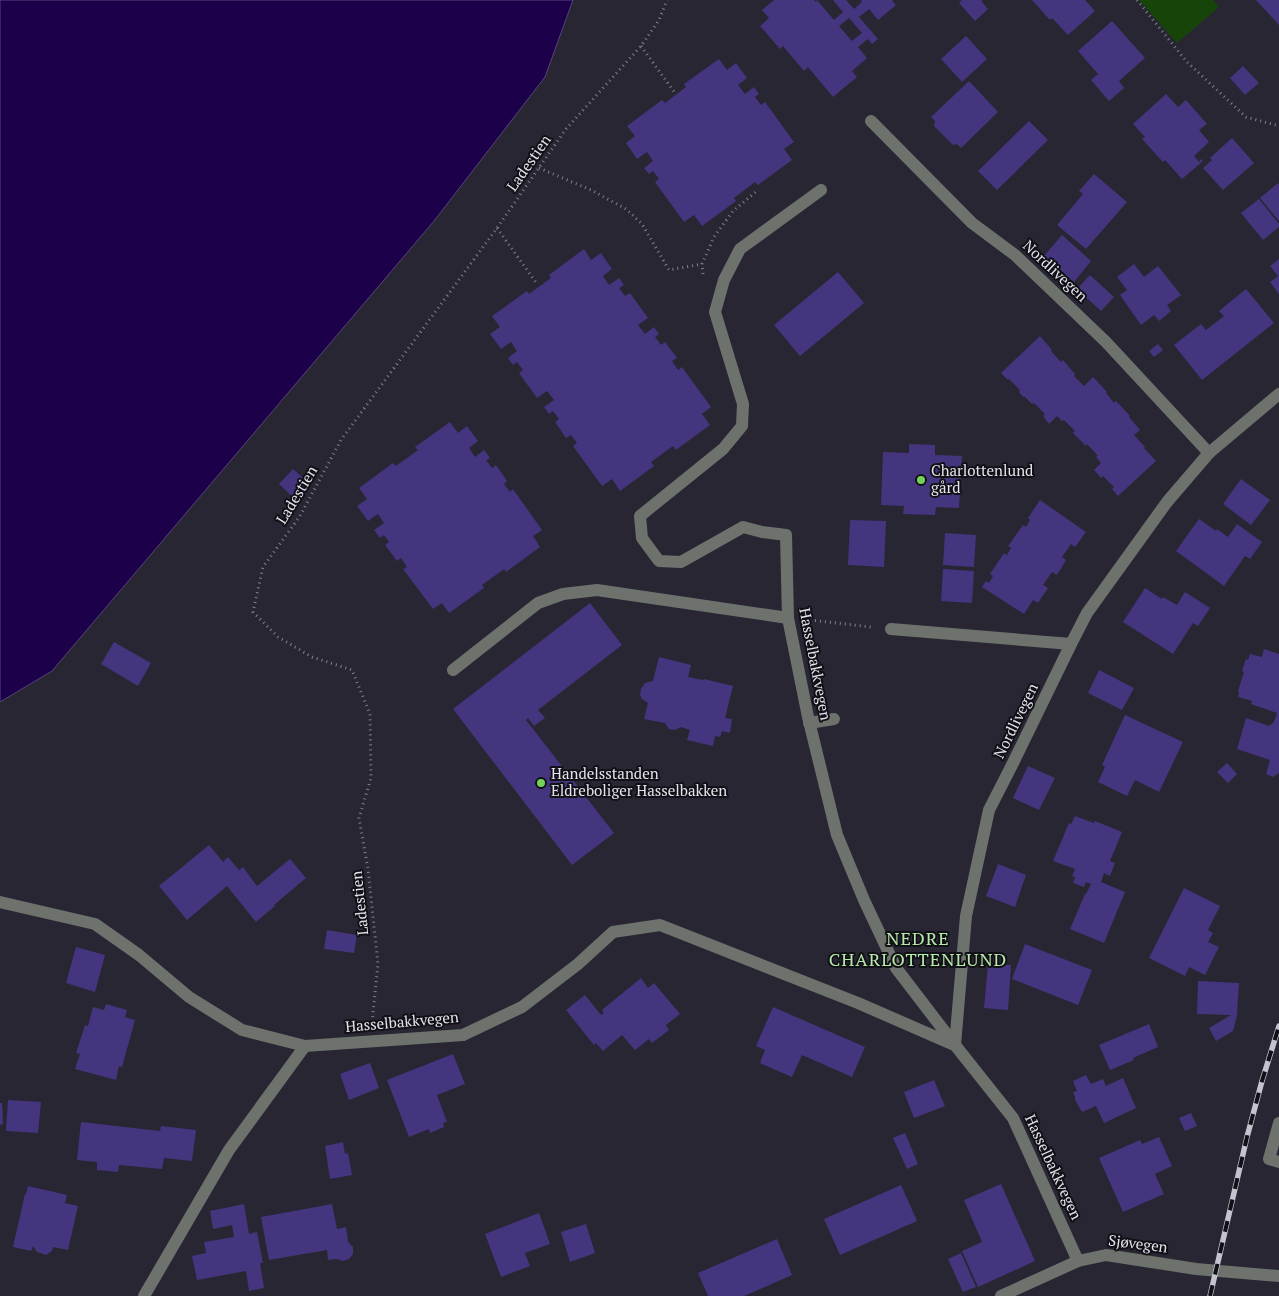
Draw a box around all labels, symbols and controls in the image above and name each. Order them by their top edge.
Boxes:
street label: Ladestien [501,130,555,195]
street label: Nordlivegen [1019,235,1092,305]
place label: Charlottenlund gård [931,460,1033,497]
street label: Ladestien [271,462,321,527]
marker: Charlottenlund gård [915,474,927,486]
street label: Hasselbakkvegen [795,606,837,722]
street label: Nordlivegen [988,679,1042,762]
place label: Handelsstanden Eldreboliger Hasselbakken [551,763,727,800]
marker: Handelsstanden Eldreboliger Hasselbakken [535,777,547,789]
street label: Ladestien [346,870,372,936]
district label: NEDRE CHARLOTTENLUND [829,926,1007,971]
street label: Hasselbakkvegen [344,1006,460,1036]
street label: Hasselbakkvegen [1021,1111,1087,1223]
street label: Sjøvegen [1107,1229,1169,1257]

